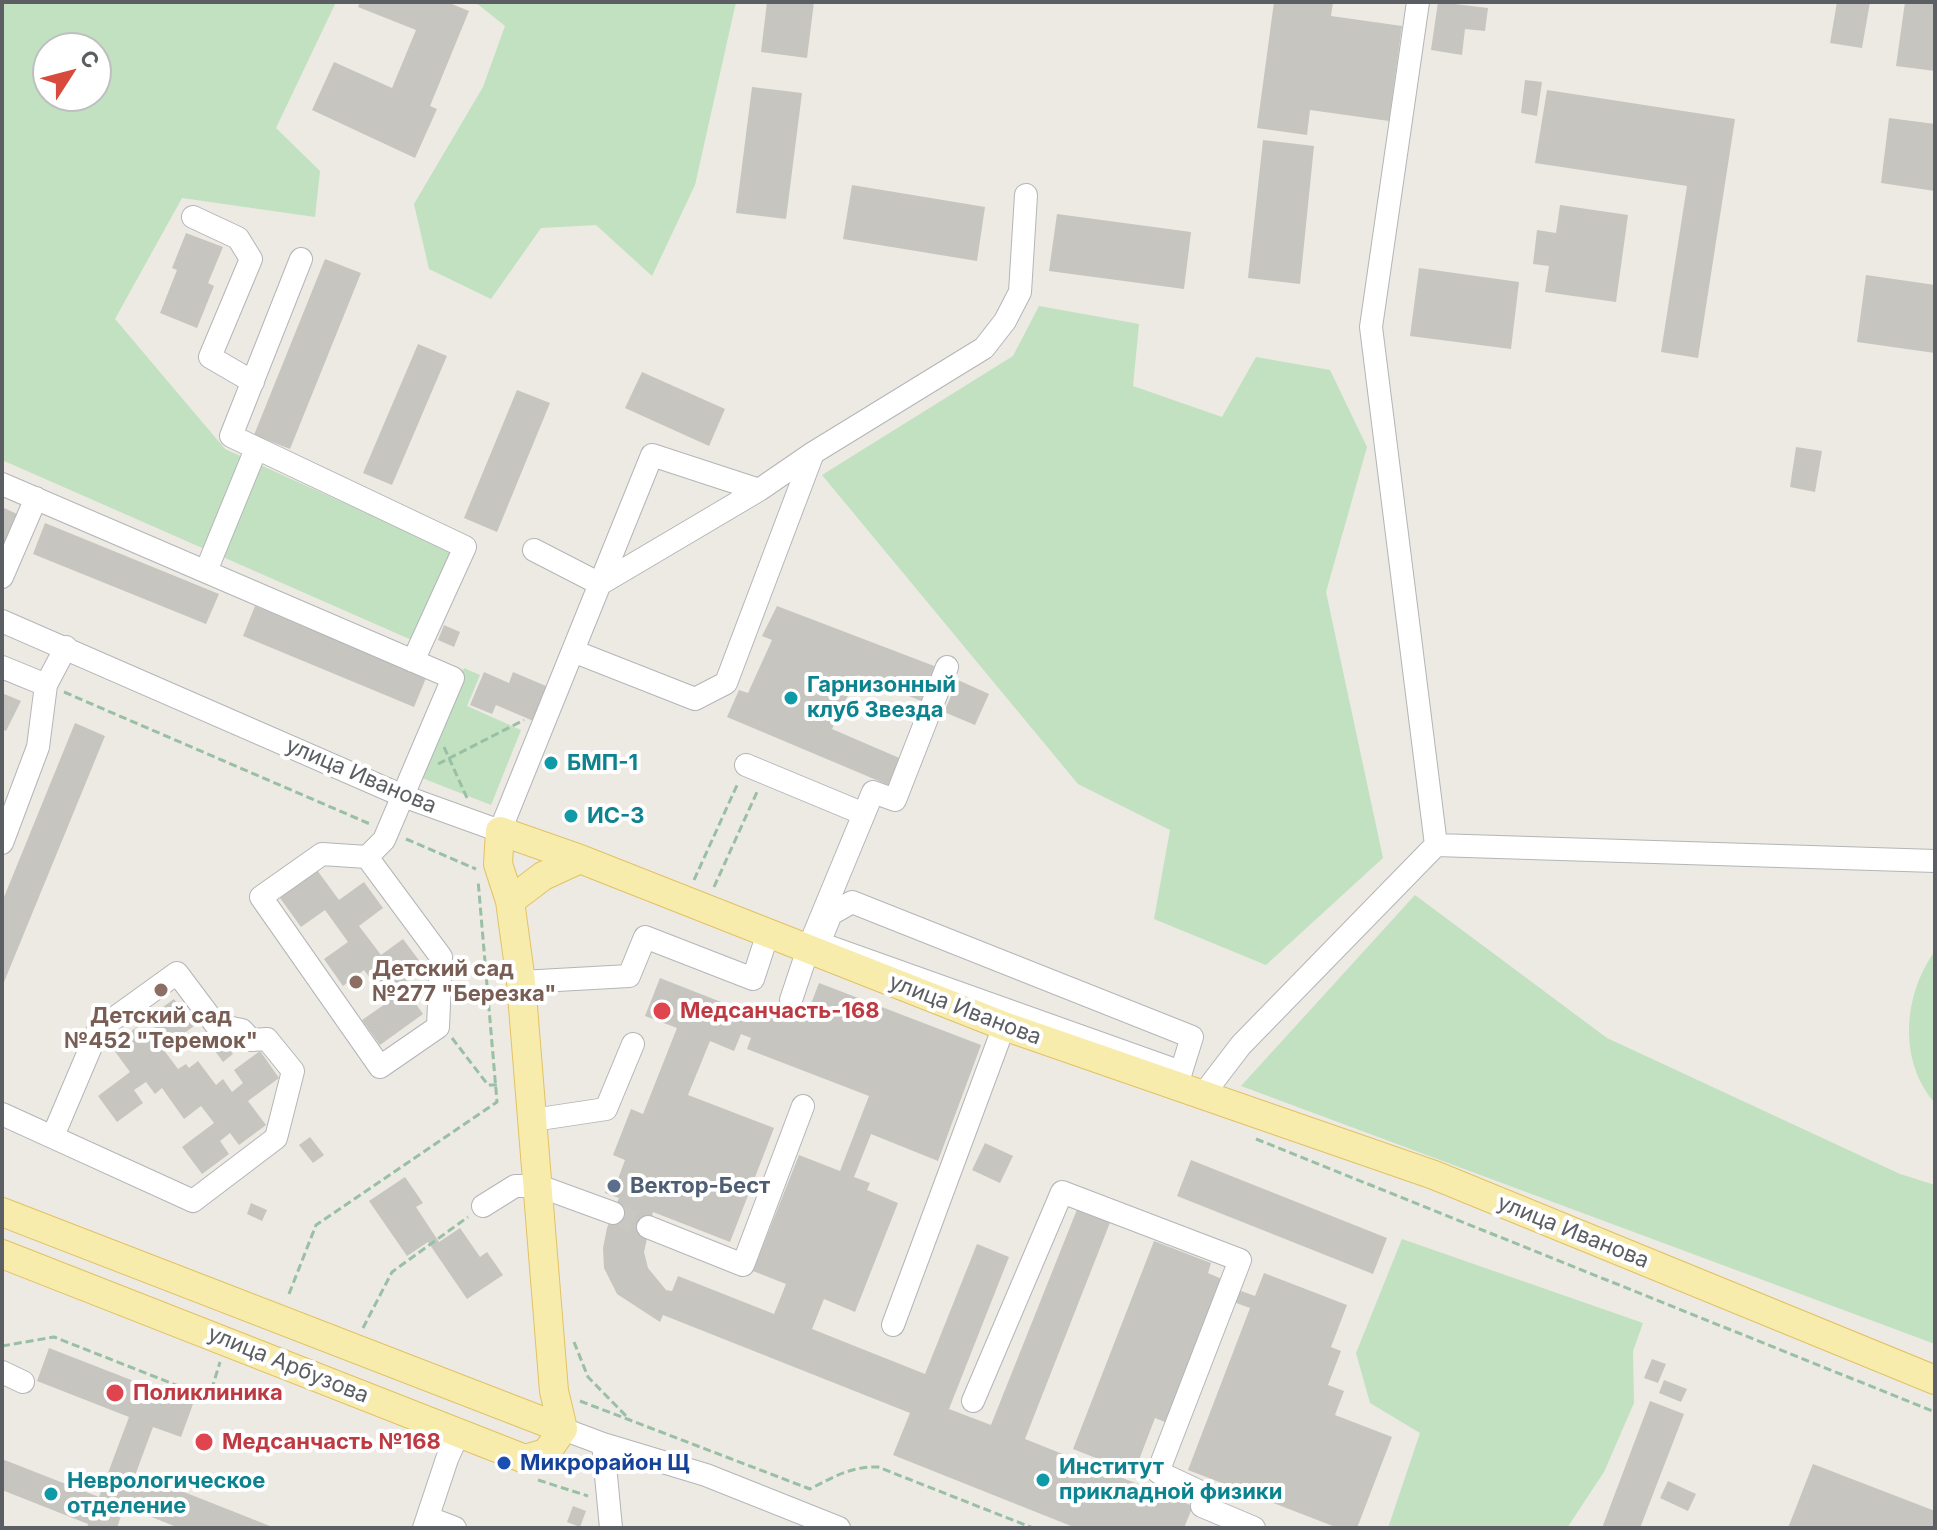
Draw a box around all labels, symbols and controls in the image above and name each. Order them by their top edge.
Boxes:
north arrow [32,32,112,112]
text: С [74,45,105,73]
place label: Гарнизонный клуб Звезда [807,672,956,724]
marker: Гарнизонный клуб Звезда [782,689,800,707]
street label: улица Иванова [282,732,440,820]
place label: БМП-1 [567,750,638,776]
marker: БМП-1 [542,754,560,772]
place label: ИС-3 [587,803,644,829]
marker: ИС-3 [562,807,580,825]
place label: Детский сад №277 "Березка" [372,956,556,1008]
street label: улица Иванова [885,969,1045,1051]
marker: Детский сад №277 "Березка" [347,973,365,991]
marker: Детский сад №452 "Теремок" [152,981,170,999]
place label: Медсанчасть-168 [680,998,880,1024]
marker: Медсанчасть-168 [651,1000,673,1022]
place label: Детский сад №452 "Теремок" [64,1003,258,1054]
place label: Вектор-Бeст [630,1173,770,1199]
marker: Вектор-Бeст [605,1177,623,1195]
street label: улица Иванова [1493,1190,1653,1274]
street label: улица Арбузова [204,1321,372,1409]
place label: Поликлиника [133,1380,283,1406]
marker: Поликлиника [104,1382,126,1404]
place label: Медсанчасть №168 [222,1429,441,1455]
marker: Медсанчасть №168 [193,1431,215,1453]
place label: Микрорайон Щ [520,1450,690,1476]
marker: Микрорайон Щ [495,1454,513,1472]
place label: Институт прикладной физики [1059,1454,1282,1506]
place label: Неврологическое отделение [67,1468,265,1520]
marker: Институт прикладной физики [1034,1471,1052,1489]
marker: Неврологическое отделение [42,1485,60,1503]

